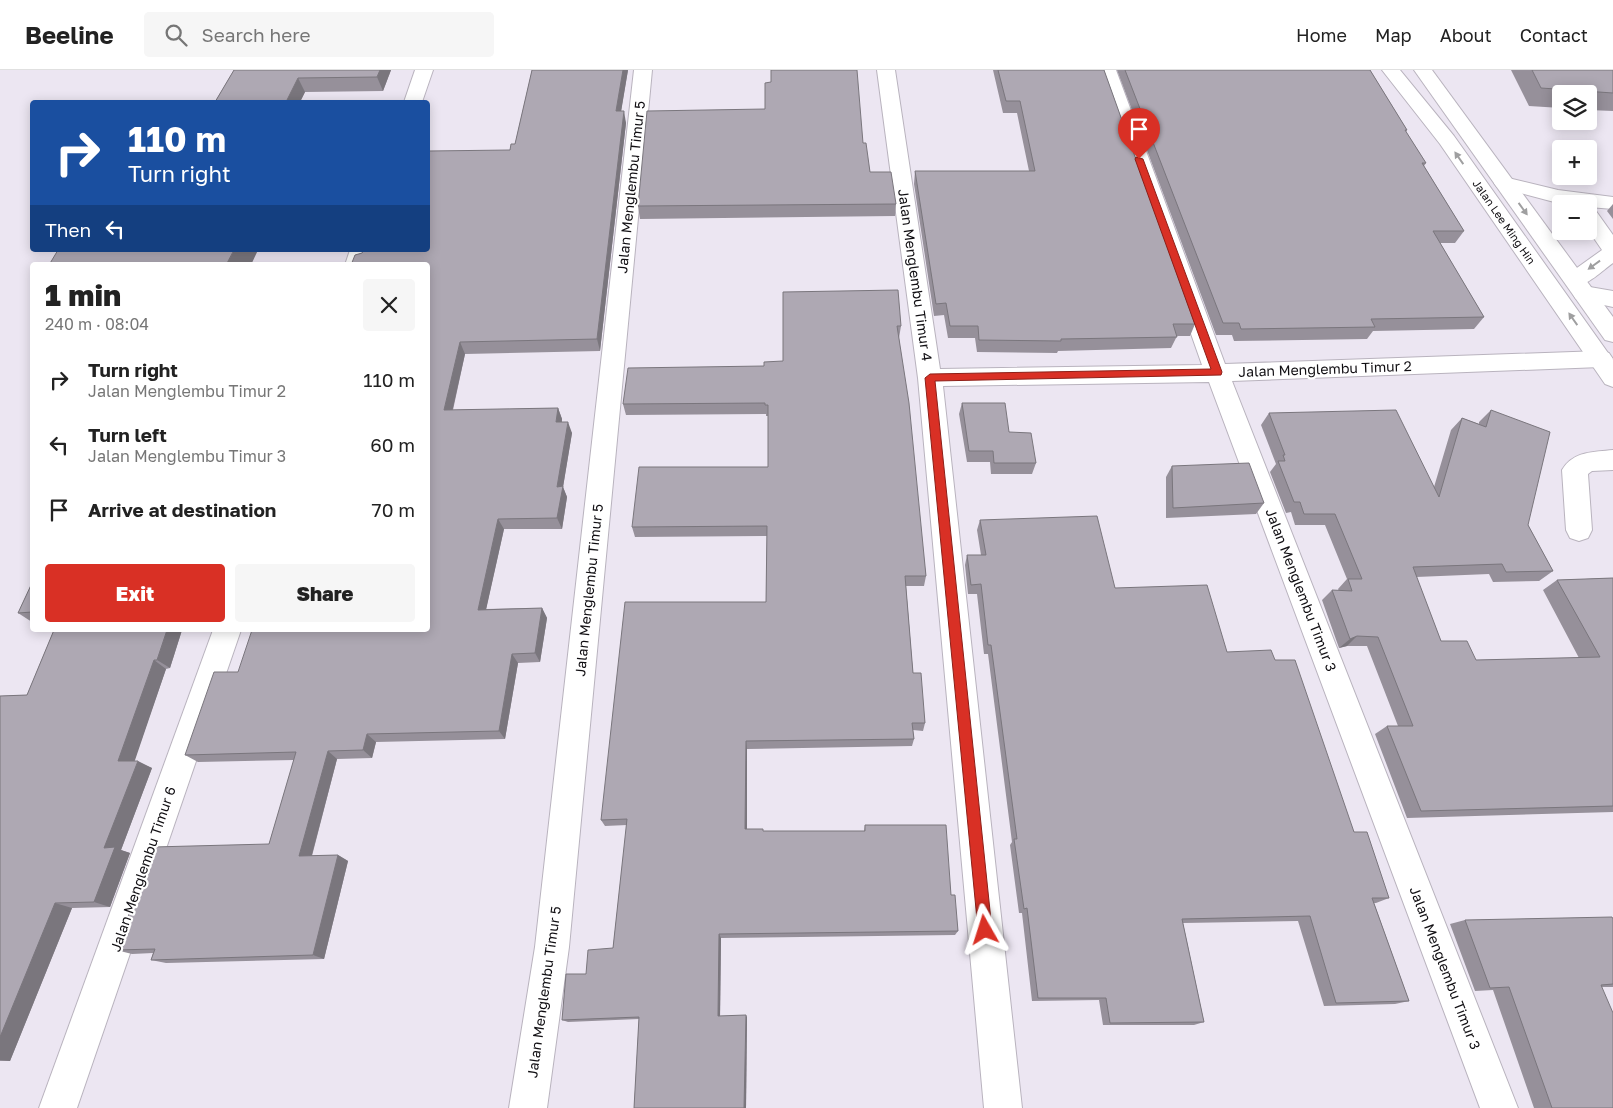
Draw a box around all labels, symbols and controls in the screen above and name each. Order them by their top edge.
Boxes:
search box [144,12,494,57]
text: Beeline [25,20,114,49]
icon: search [162,21,190,49]
text: Search here [202,23,310,46]
text: Home [1296,24,1347,46]
text: Map [1375,24,1412,46]
text: About [1440,24,1492,46]
text: Contact [1520,24,1588,46]
map controls [1552,85,1597,240]
button: layers [1552,85,1597,130]
street label: Jalan Menglembu Timur 5 [613,100,648,274]
pin [1118,108,1160,159]
icon: arrive [1125,115,1153,143]
text: 110 m [128,118,226,160]
icon: right [45,120,110,185]
button: + [1552,140,1597,185]
one-way arrow [1454,151,1464,165]
text: Turn right [128,160,231,187]
street label: Jalan Lee Ming Hin [1470,177,1538,266]
street label: Jalan Menglembu Timur 4 [895,188,936,362]
button: − [1552,195,1597,240]
one-way arrow [1518,202,1528,216]
icon: left [101,215,129,243]
text: Then [45,218,91,241]
one-way arrow [1588,260,1601,271]
text: 1 min [45,277,121,313]
button: close [363,279,415,331]
one-way arrow [1568,313,1578,326]
text: 240 m · 08:04 [45,314,149,334]
street label: Jalan Menglembu Timur 2 [1238,357,1412,380]
text: Turn right [88,358,178,381]
icon: right [45,366,73,394]
text: 110 m [363,368,415,391]
text: Jalan Menglembu Timur 2 [88,381,286,401]
text: Turn left [88,423,167,446]
icon: left [45,431,73,459]
text: 60 m [370,433,415,456]
text: Jalan Menglembu Timur 3 [88,446,286,466]
icon: arrive [45,496,73,524]
text: Arrive at destination [88,498,276,521]
text: 70 m [372,498,415,521]
street label: Jalan Menglembu Timur 5 [571,503,606,677]
street label: Jalan Menglembu Timur 3 [1262,506,1340,674]
button: Exit [45,564,225,622]
button: Share [235,564,415,622]
street label: Jalan Menglembu Timur 6 [106,784,179,954]
street label: Jalan Menglembu Timur 3 [1406,884,1484,1052]
position arrow [958,903,1010,955]
street label: Jalan Menglembu Timur 5 [523,905,564,1079]

